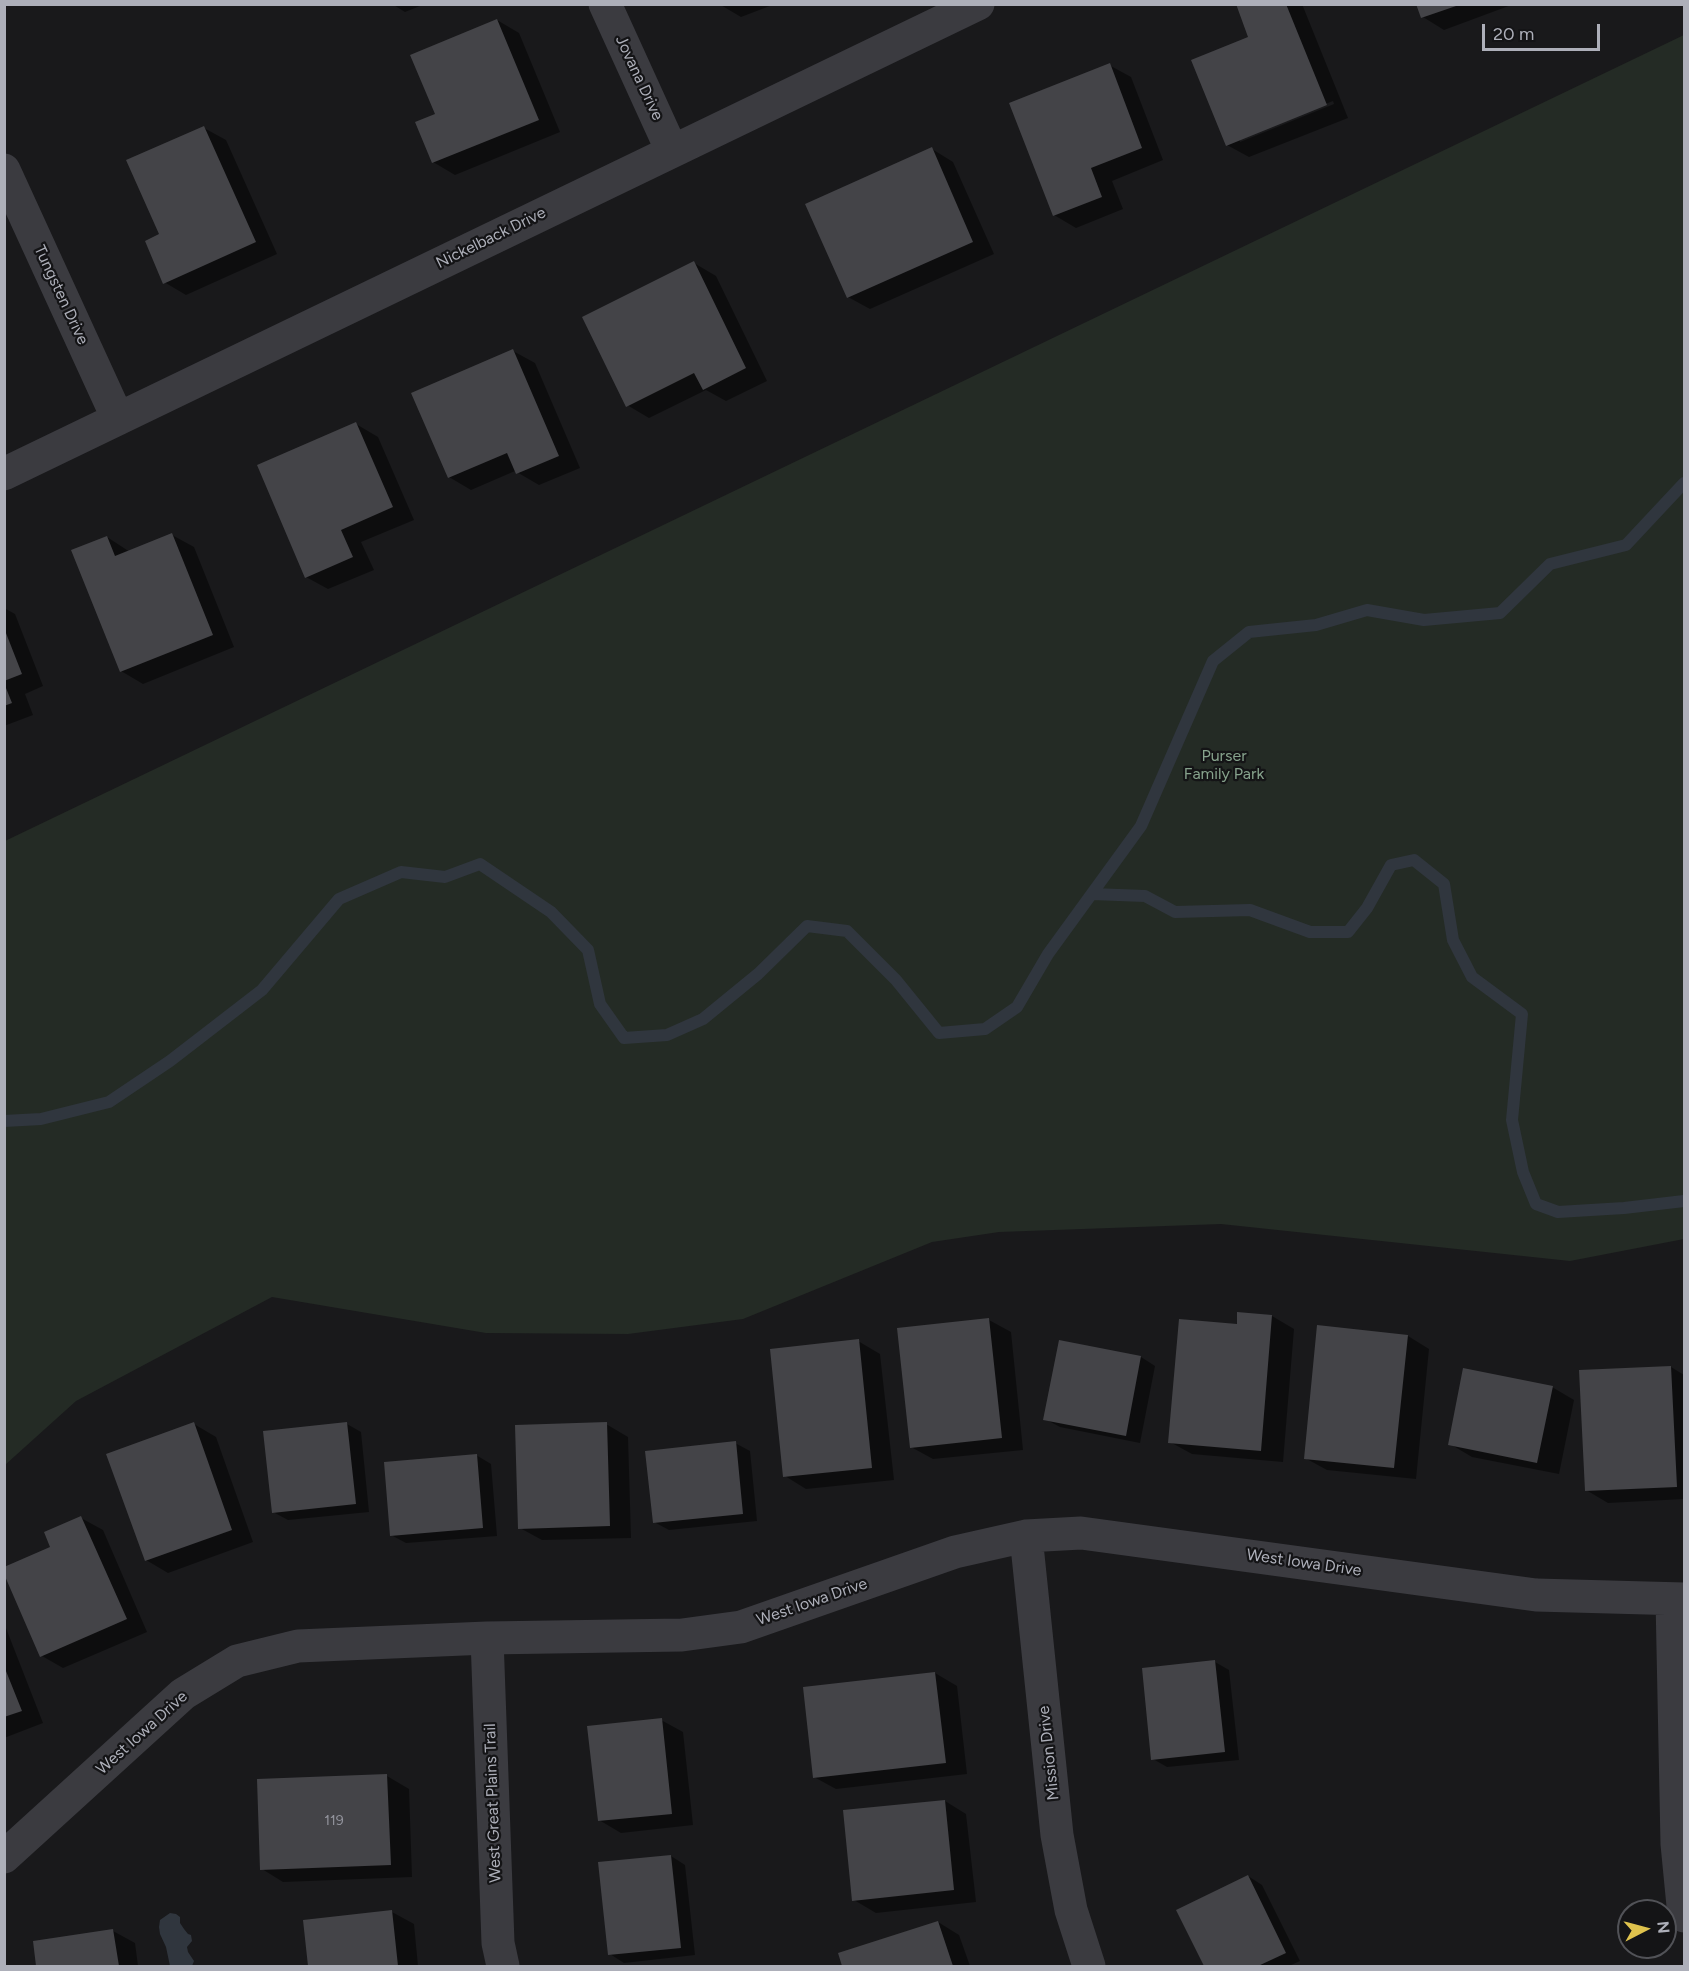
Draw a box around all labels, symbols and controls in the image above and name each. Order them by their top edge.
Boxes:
scale bar [1485,12,1604,50]
text: 20 m [1493,23,1534,45]
street label: Jovana Drive [611,32,667,124]
street label: Nickelback Drive [433,203,549,273]
street label: Tungsten Drive [30,242,92,348]
park label: Purser Family Park [1184,746,1264,784]
street label: West Iowa Drive [1245,1545,1363,1581]
street label: West Iowa Drive [754,1574,870,1630]
street label: West Iowa Drive [93,1687,191,1779]
street label: Mission Drive [1034,1705,1064,1801]
street label: West Great Plains Trail [481,1723,505,1883]
house number: 119 [324,1813,344,1829]
north arrow [1617,1899,1677,1959]
text: N [1653,1920,1674,1934]

